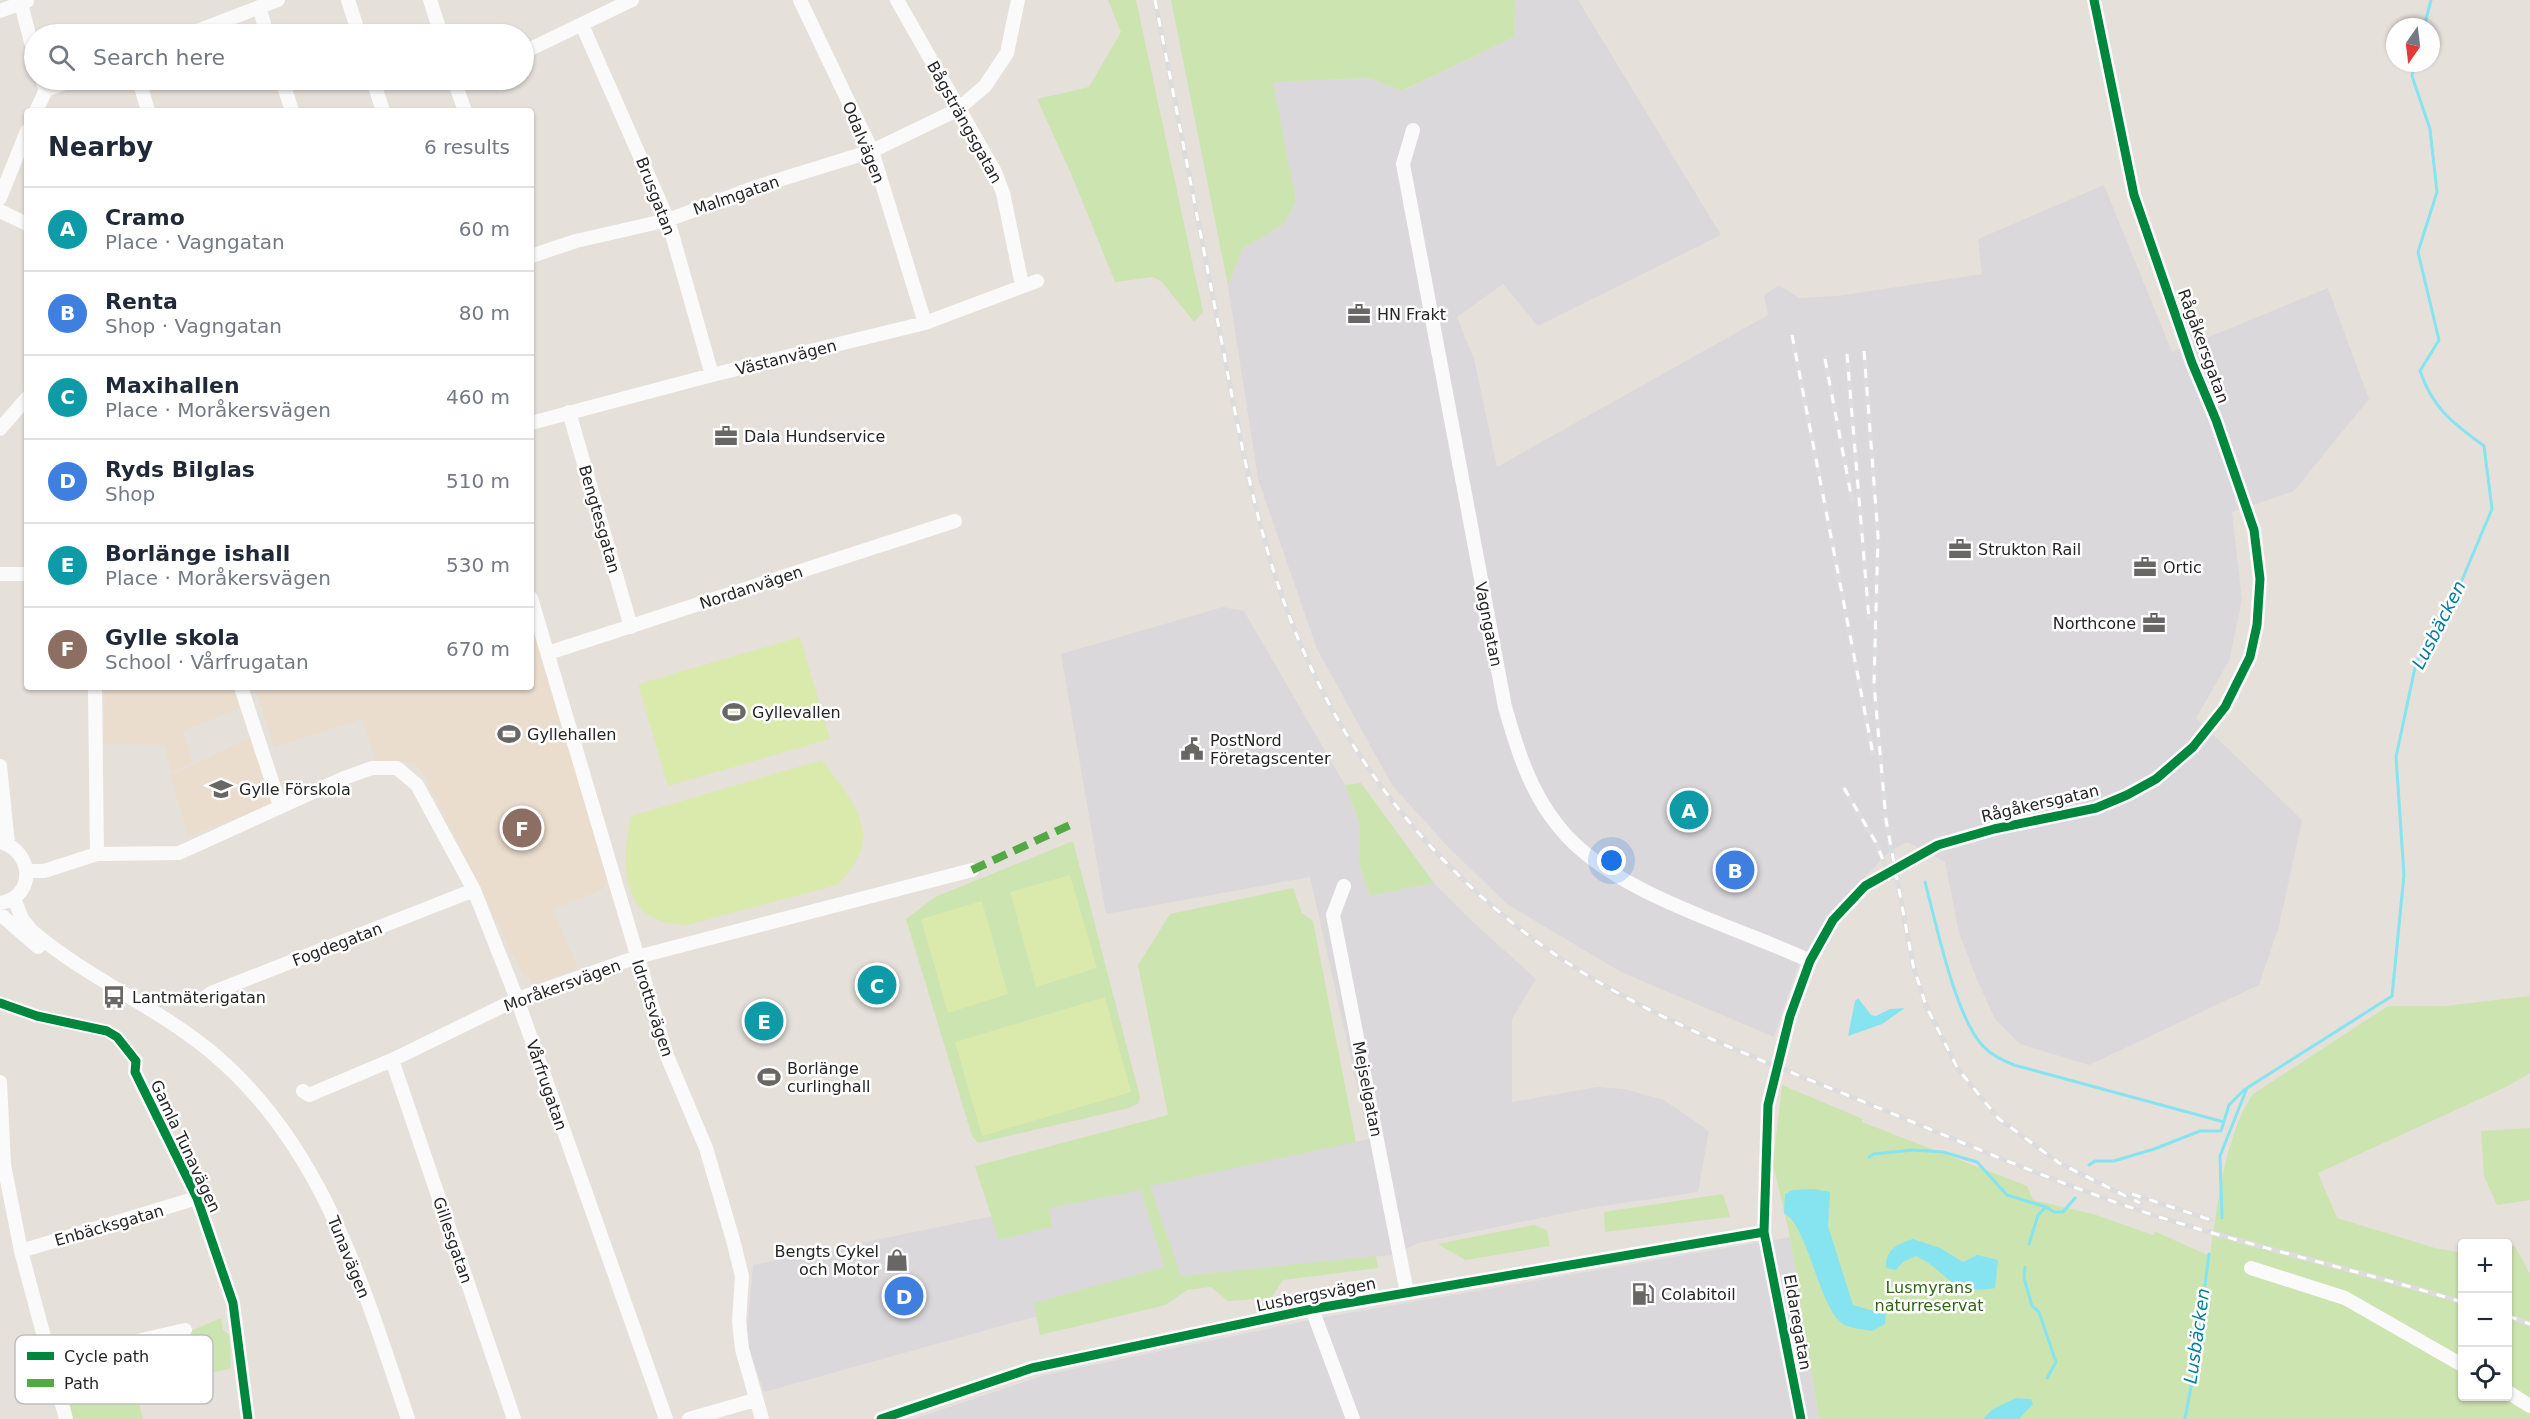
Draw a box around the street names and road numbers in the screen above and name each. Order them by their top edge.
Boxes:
street label: Bågsträngsgatan [923,58,1006,187]
street label: Odalvägen [839,99,889,186]
street label: Brusgatan [632,154,679,238]
street label: Malmgatan [691,172,782,219]
street label: Rågåkersgatan [2174,286,2233,406]
street label: Västanvägen [734,336,839,379]
street label: Bengtesgatan [575,463,624,575]
street label: Nordanvägen [697,562,805,613]
street label: Vagngatan [1471,580,1506,668]
street label: Rågåkersgatan [1979,781,2101,826]
street label: Fogdegatan [290,919,385,970]
street label: Moråkersvägen [501,956,623,1015]
street label: Idrottsvägen [628,957,677,1059]
street label: Vårfrugatan [522,1037,571,1133]
street label: Mejselgatan [1349,1040,1386,1138]
street label: Gamla Tunavägen [147,1077,225,1215]
street label: Gillesgatan [429,1194,476,1286]
street label: Enbäcksgatan [52,1201,166,1250]
street label: Tunavägen [323,1212,374,1301]
street label: Eldaregatan [1780,1273,1815,1371]
street label: Lusbergsvägen [1255,1274,1377,1315]

